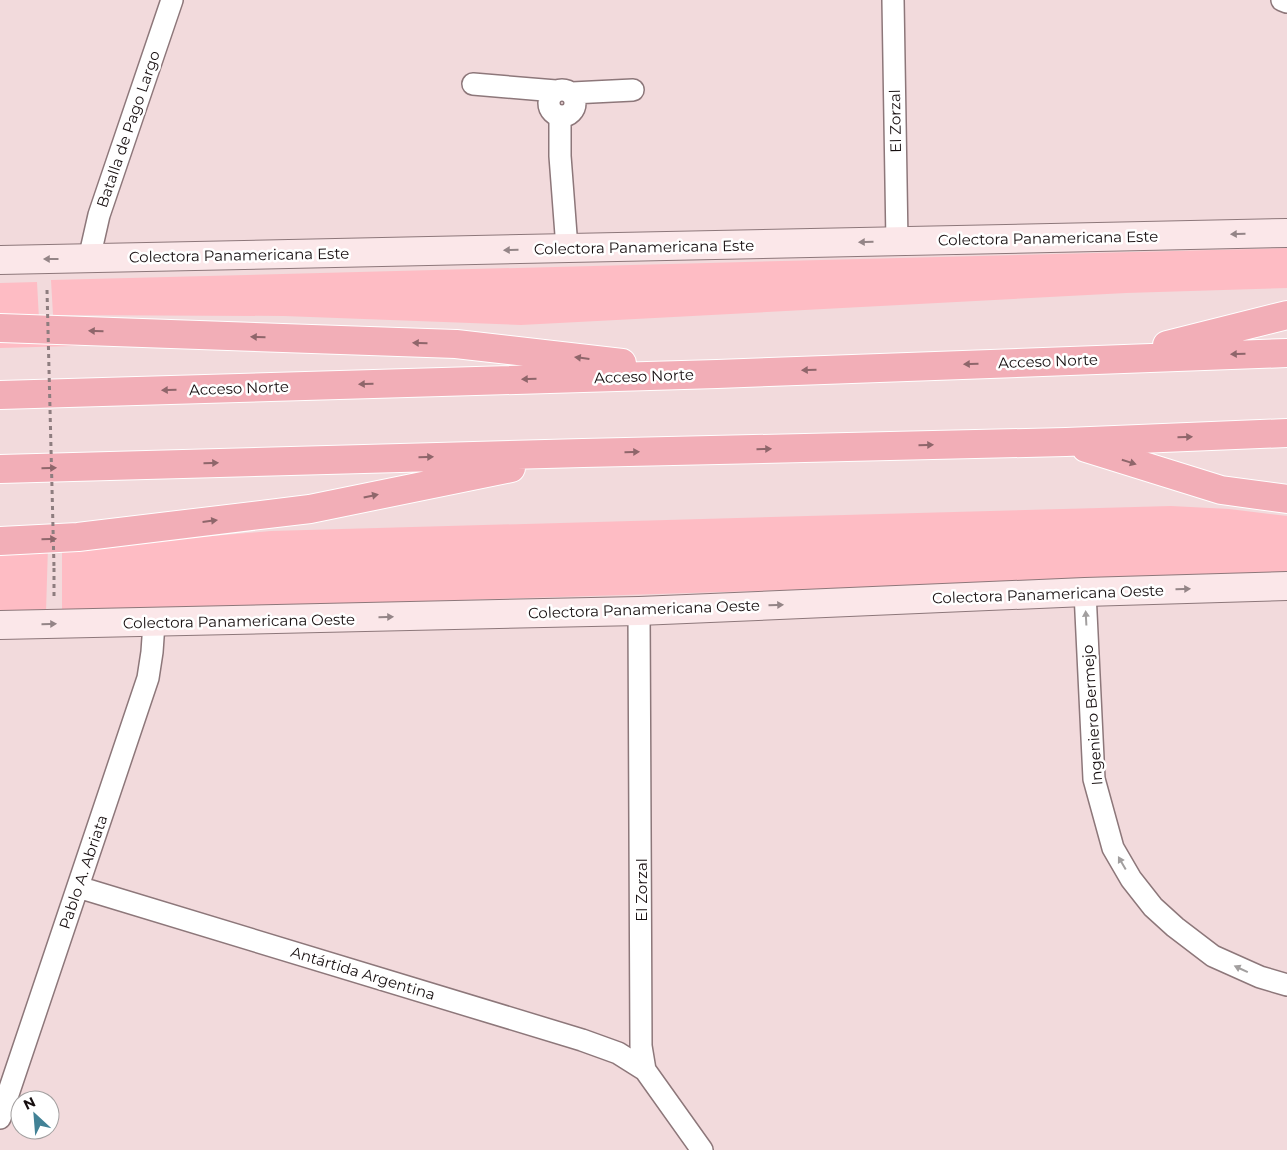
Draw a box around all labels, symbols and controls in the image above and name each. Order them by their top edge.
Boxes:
street label: Batalla de Pago Largo [92,48,164,210]
street label: El Zorzal [885,89,905,153]
street label: Colectora Panamericana Este [938,227,1158,249]
one-way arrow [1230,230,1246,238]
street label: Colectora Panamericana Este [534,236,754,258]
one-way arrow [858,238,874,246]
street label: Colectora Panamericana Este [129,244,349,266]
one-way arrow [503,246,519,254]
one-way arrow [43,255,59,263]
one-way arrow [87,327,103,335]
one-way arrow [250,333,266,341]
one-way arrow [412,338,428,346]
street label: Acceso Norte [998,350,1098,372]
one-way arrow [1230,351,1246,359]
one-way arrow [574,354,590,362]
one-way arrow [963,360,979,368]
street label: Acceso Norte [594,365,694,387]
one-way arrow [800,367,816,375]
one-way arrow [521,376,537,384]
street label: Acceso Norte [189,377,289,399]
one-way arrow [358,381,374,389]
one-way arrow [161,386,177,394]
one-way arrow [1177,433,1193,441]
one-way arrow [918,441,934,449]
one-way arrow [756,445,772,453]
one-way arrow [624,448,640,456]
one-way arrow [418,453,434,461]
one-way arrow [1122,458,1137,466]
one-way arrow [203,459,219,467]
one-way arrow [41,464,57,472]
one-way arrow [363,492,379,500]
one-way arrow [202,517,218,525]
one-way arrow [41,534,57,542]
street label: Colectora Panamericana Oeste [932,580,1164,608]
one-way arrow [1175,585,1191,593]
street label: Colectora Panamericana Oeste [528,595,760,623]
one-way arrow [768,601,784,609]
street label: Colectora Panamericana Oeste [123,609,355,633]
one-way arrow [1082,610,1090,626]
one-way arrow [378,613,394,621]
one-way arrow [41,620,57,628]
street label: Ingeniero Bermejo [1078,644,1106,786]
street label: Pablo A. Abriata [55,812,111,932]
one-way arrow [1117,857,1126,870]
street label: El Zorzal [632,858,651,922]
street label: Antártida Argentina [288,942,438,1004]
one-way arrow [1234,964,1248,972]
north arrow [10,1090,60,1140]
text: N [20,1093,38,1114]

